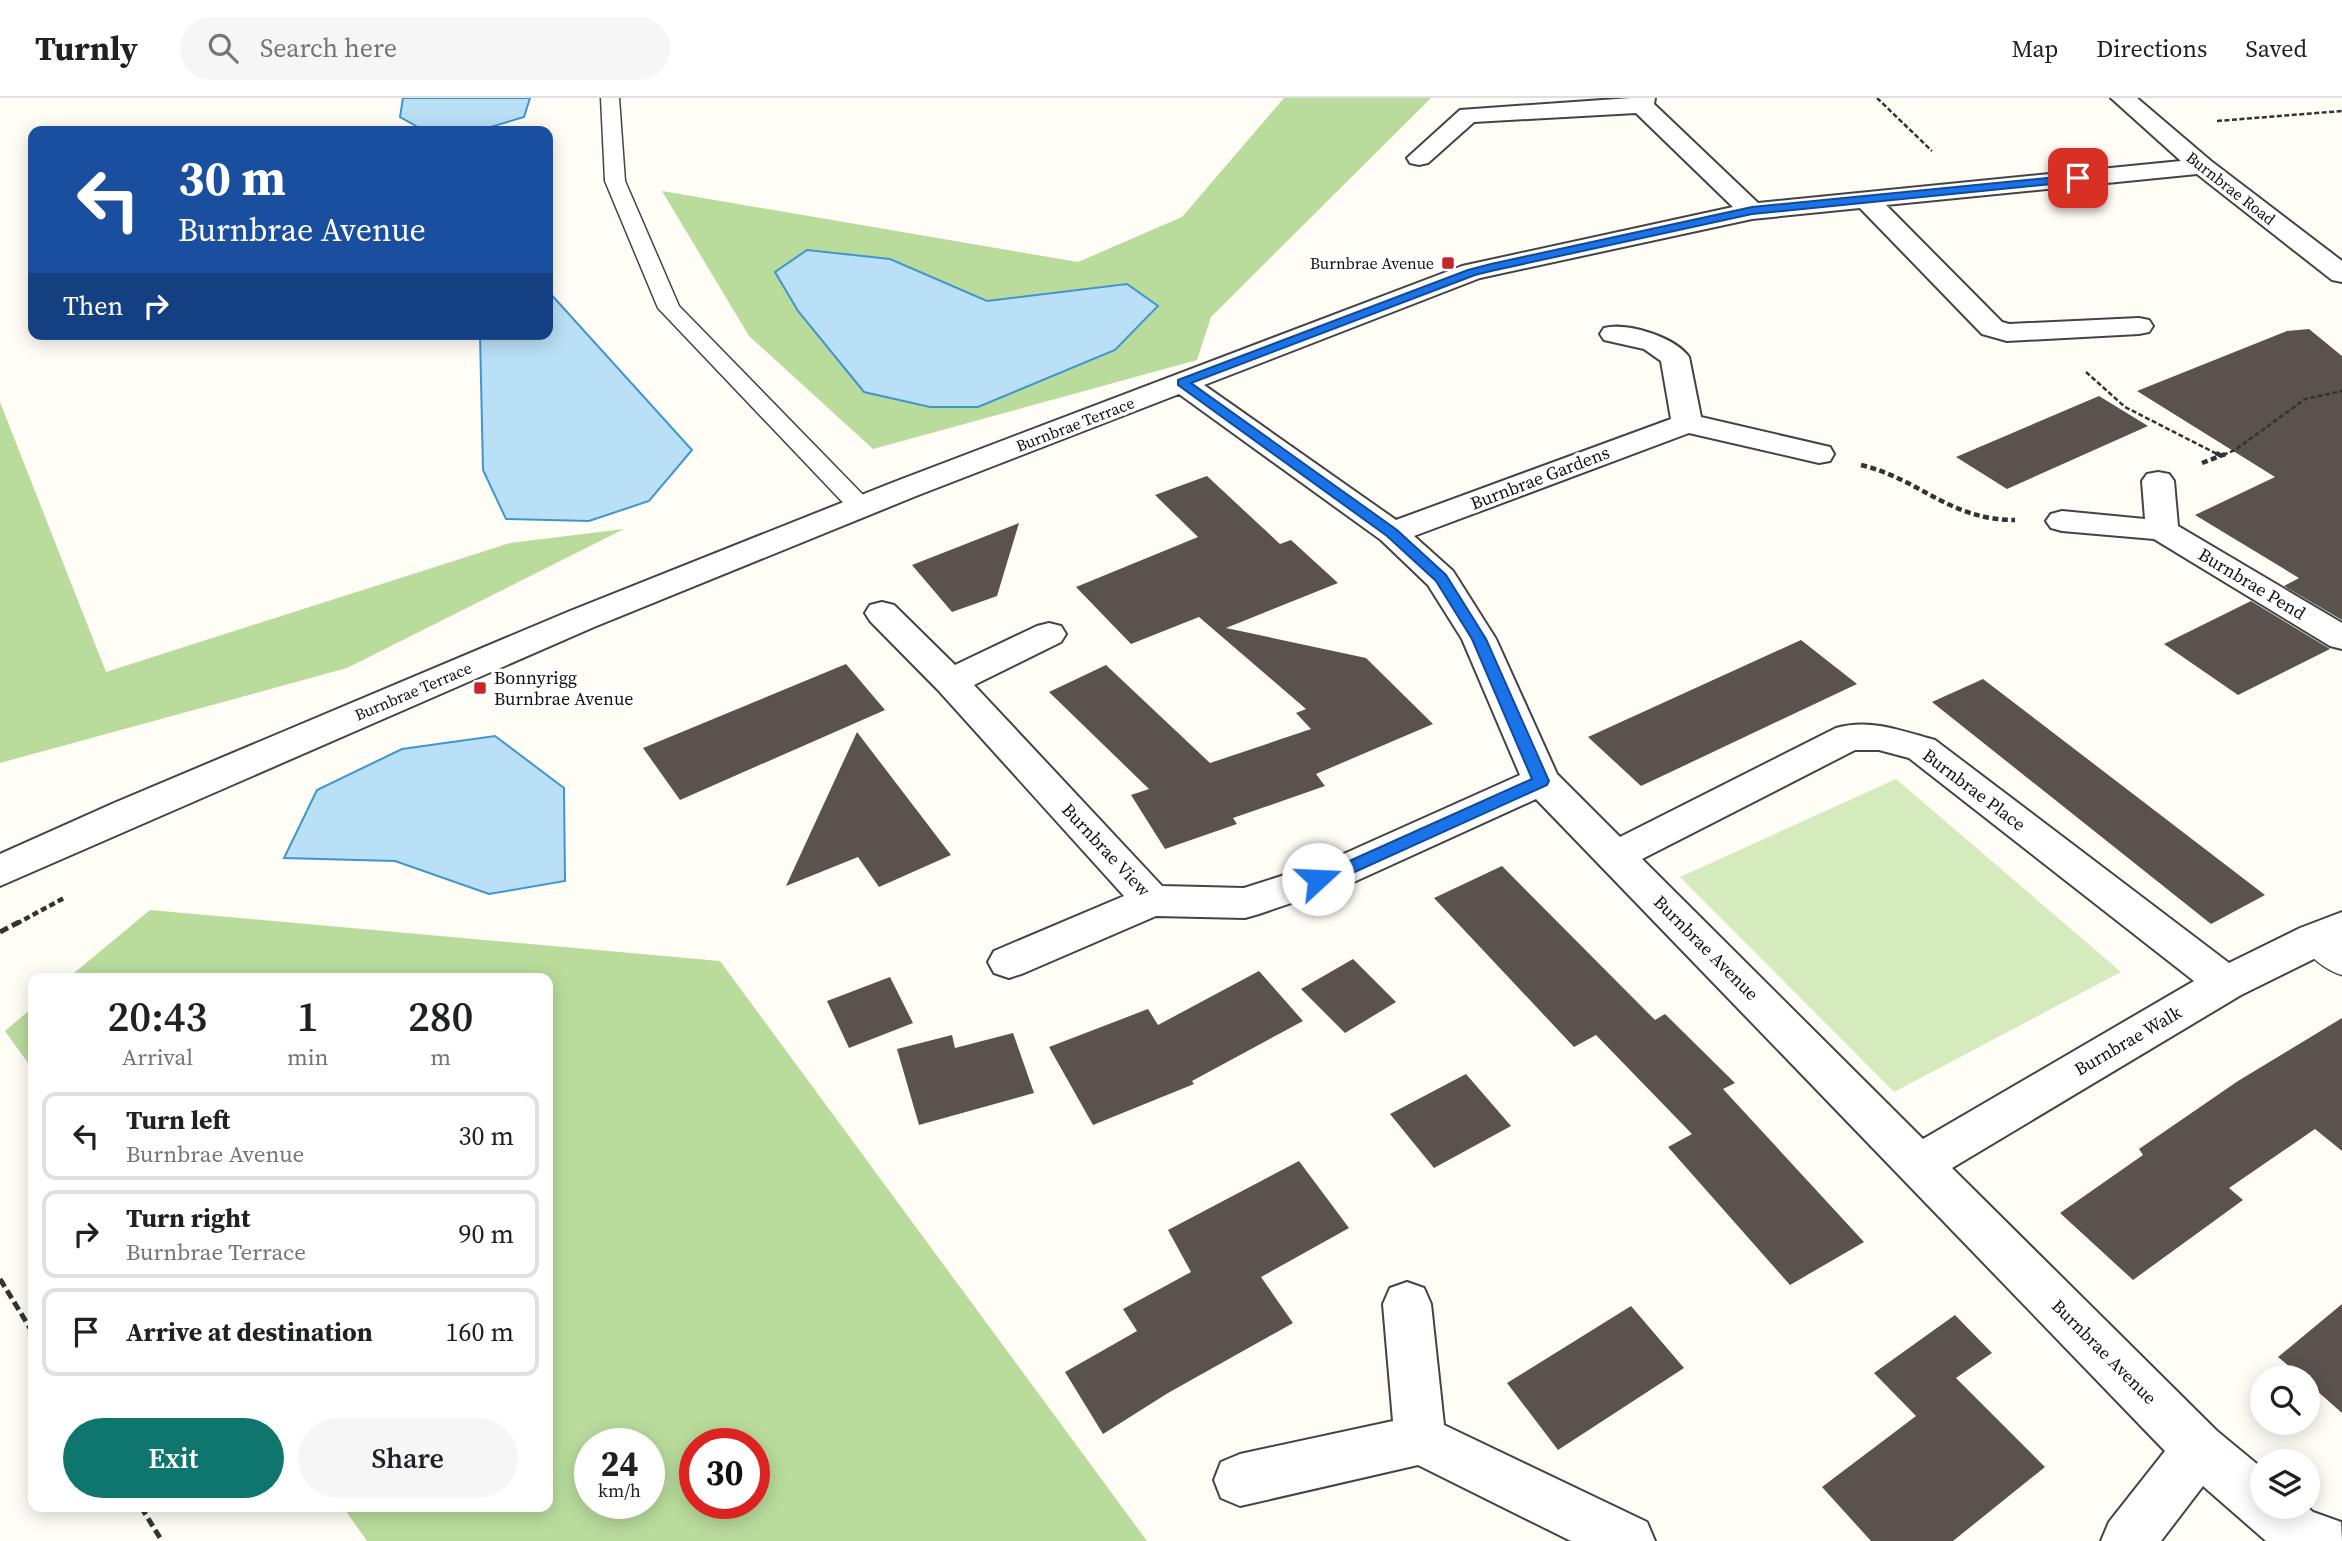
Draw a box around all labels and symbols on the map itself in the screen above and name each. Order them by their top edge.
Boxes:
street label: Burnbrae Road [2182,146,2280,230]
pin [2048,148,2108,208]
place label: Burnbrae Avenue [1310,252,1434,274]
marker: Burnbrae Avenue [1440,255,1456,271]
street label: Burnbrae Terrace [1013,391,1137,457]
street label: Burnbrae Gardens [1467,439,1613,516]
street label: Burnbrae Pend [2194,542,2310,625]
street label: Burnbrae Terrace [351,656,475,726]
place label: Bonnyrigg Burnbrae Avenue [494,665,633,711]
marker: Bonnyrigg Burnbrae Avenue [472,680,488,696]
street label: Burnbrae Place [1918,743,2031,837]
street label: Burnbrae View [1056,797,1156,902]
position arrow [1281,842,1355,916]
street label: Burnbrae Avenue [1648,890,1764,1006]
street label: Burnbrae Walk [2069,1000,2186,1081]
street label: Burnbrae Avenue [2046,1294,2162,1410]
speed limit sign: 30 [679,1428,770,1519]

